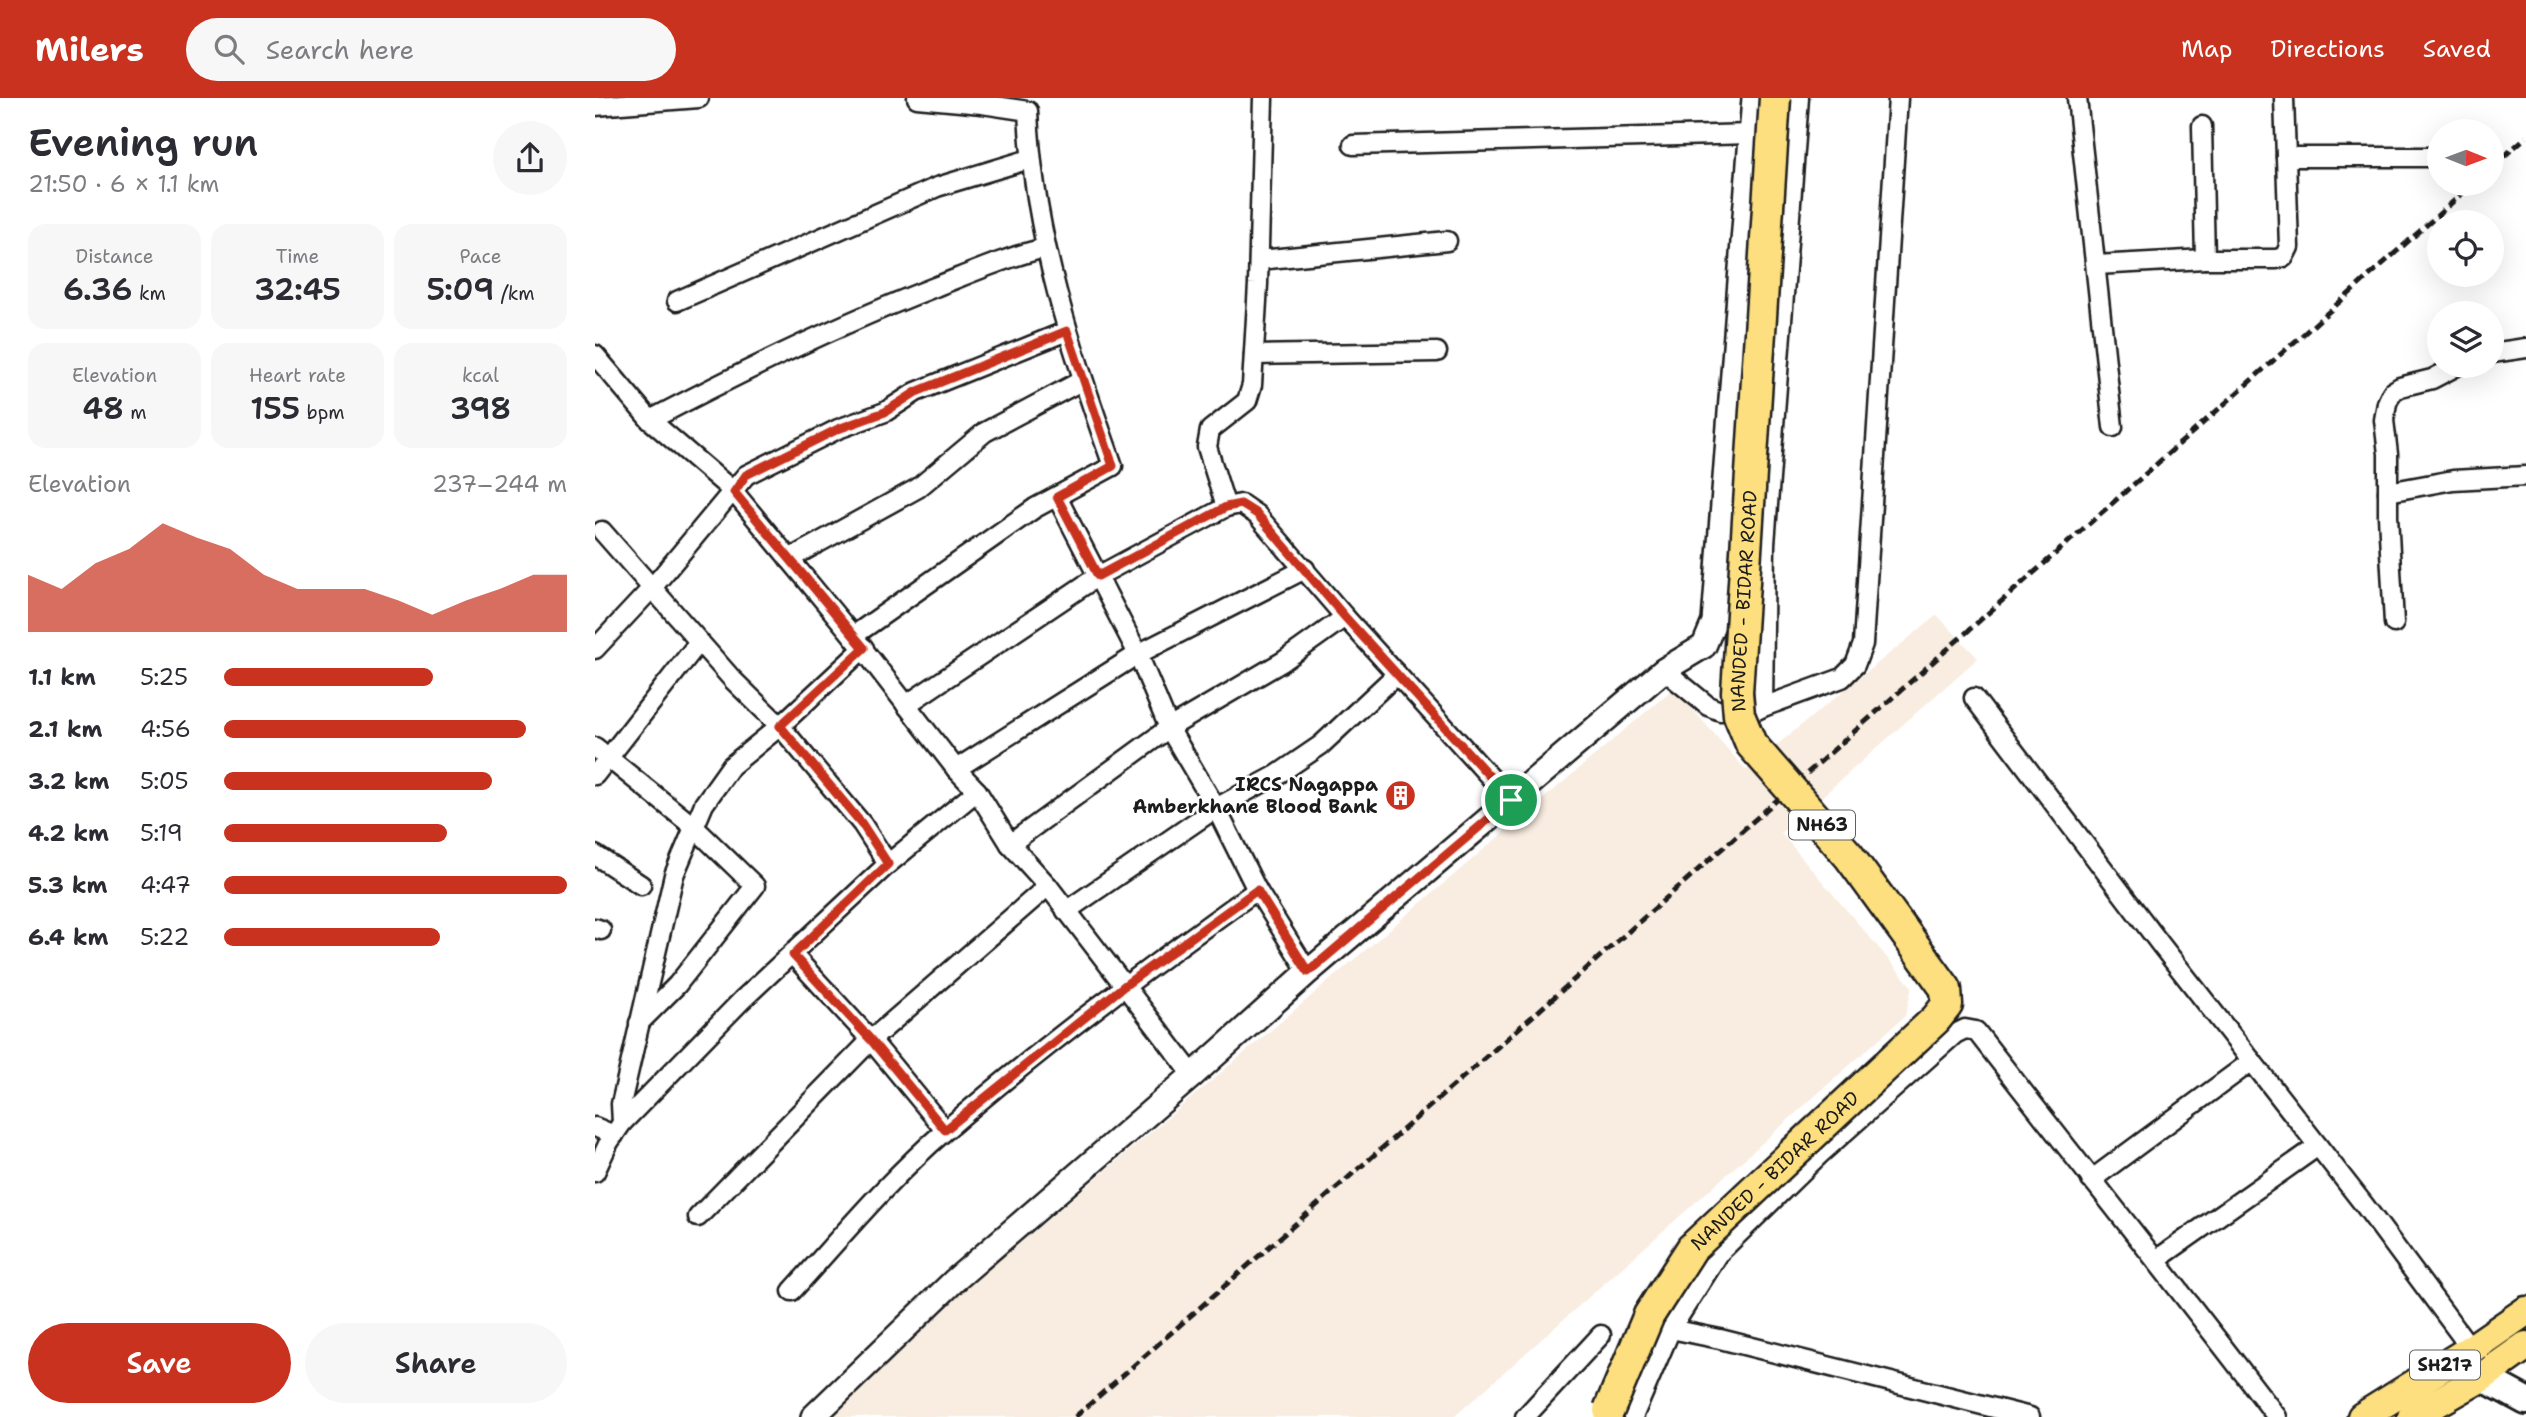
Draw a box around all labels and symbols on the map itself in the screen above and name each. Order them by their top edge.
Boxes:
north arrow [2427,119,2504,196]
street label: NANDED - BIDAR ROAD [1724,490,1762,713]
pin [1481,770,1541,830]
place label: IRCS Nagappa Amberkhane Blood Bank [1133,772,1378,819]
building icon: IRCS Nagappa Amberkhane Blood Bank [1384,778,1418,812]
road number: NH63 [1789,810,1855,840]
street label: NANDED - BIDAR ROAD [1685,1085,1864,1256]
road number: SH217 [2410,1350,2480,1380]

